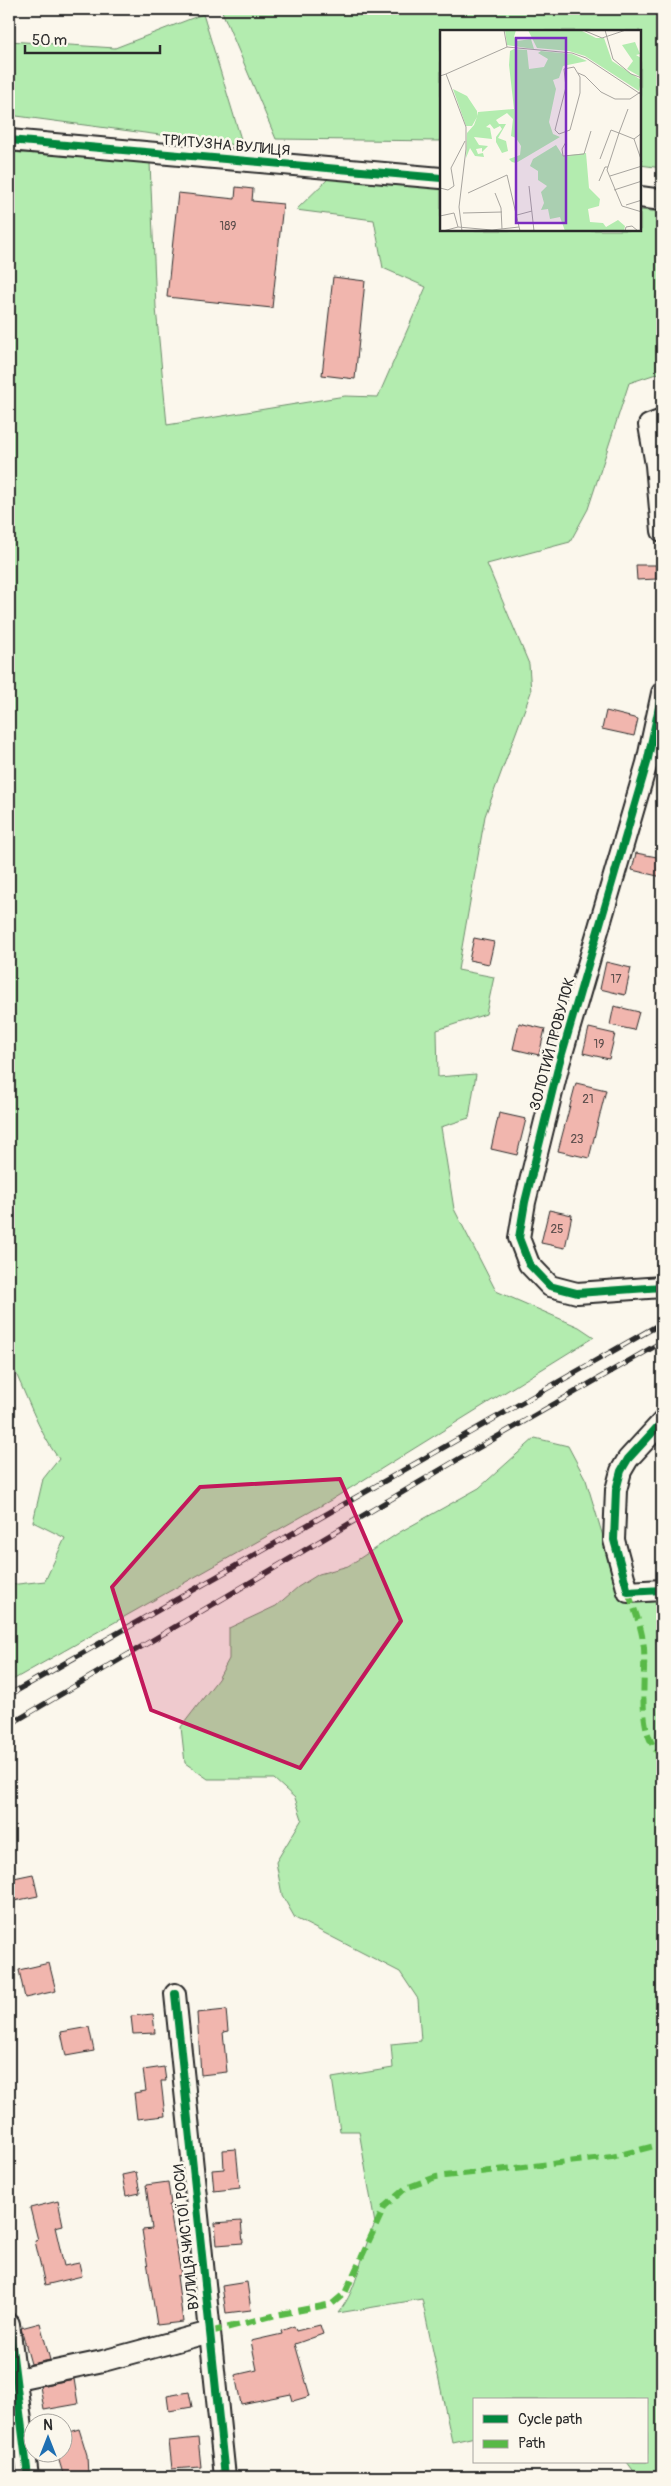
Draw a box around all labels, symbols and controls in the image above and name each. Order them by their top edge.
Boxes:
scale bar [25,22,160,54]
inset map [440,30,641,231]
text: 50 m [32,31,67,50]
street label: ТРИТУЗНА ВУЛИЦЯ [161,130,291,161]
house number: 189 [220,219,236,234]
house number: 17 [610,972,622,987]
street label: ЗОЛОТИЙ ПРОВУЛОК [526,975,579,1113]
house number: 19 [594,1037,604,1052]
house number: 21 [582,1092,594,1107]
house number: 23 [570,1132,584,1147]
house number: 25 [550,1222,564,1237]
street label: ВУЛИЦЯ ЧИСТОЇ РОСИ [169,2163,204,2311]
legend [473,2398,648,2464]
text: Cycle path [518,2410,582,2429]
north arrow [22,2414,72,2464]
text: N [43,2417,53,2434]
text: Path [518,2434,545,2453]

